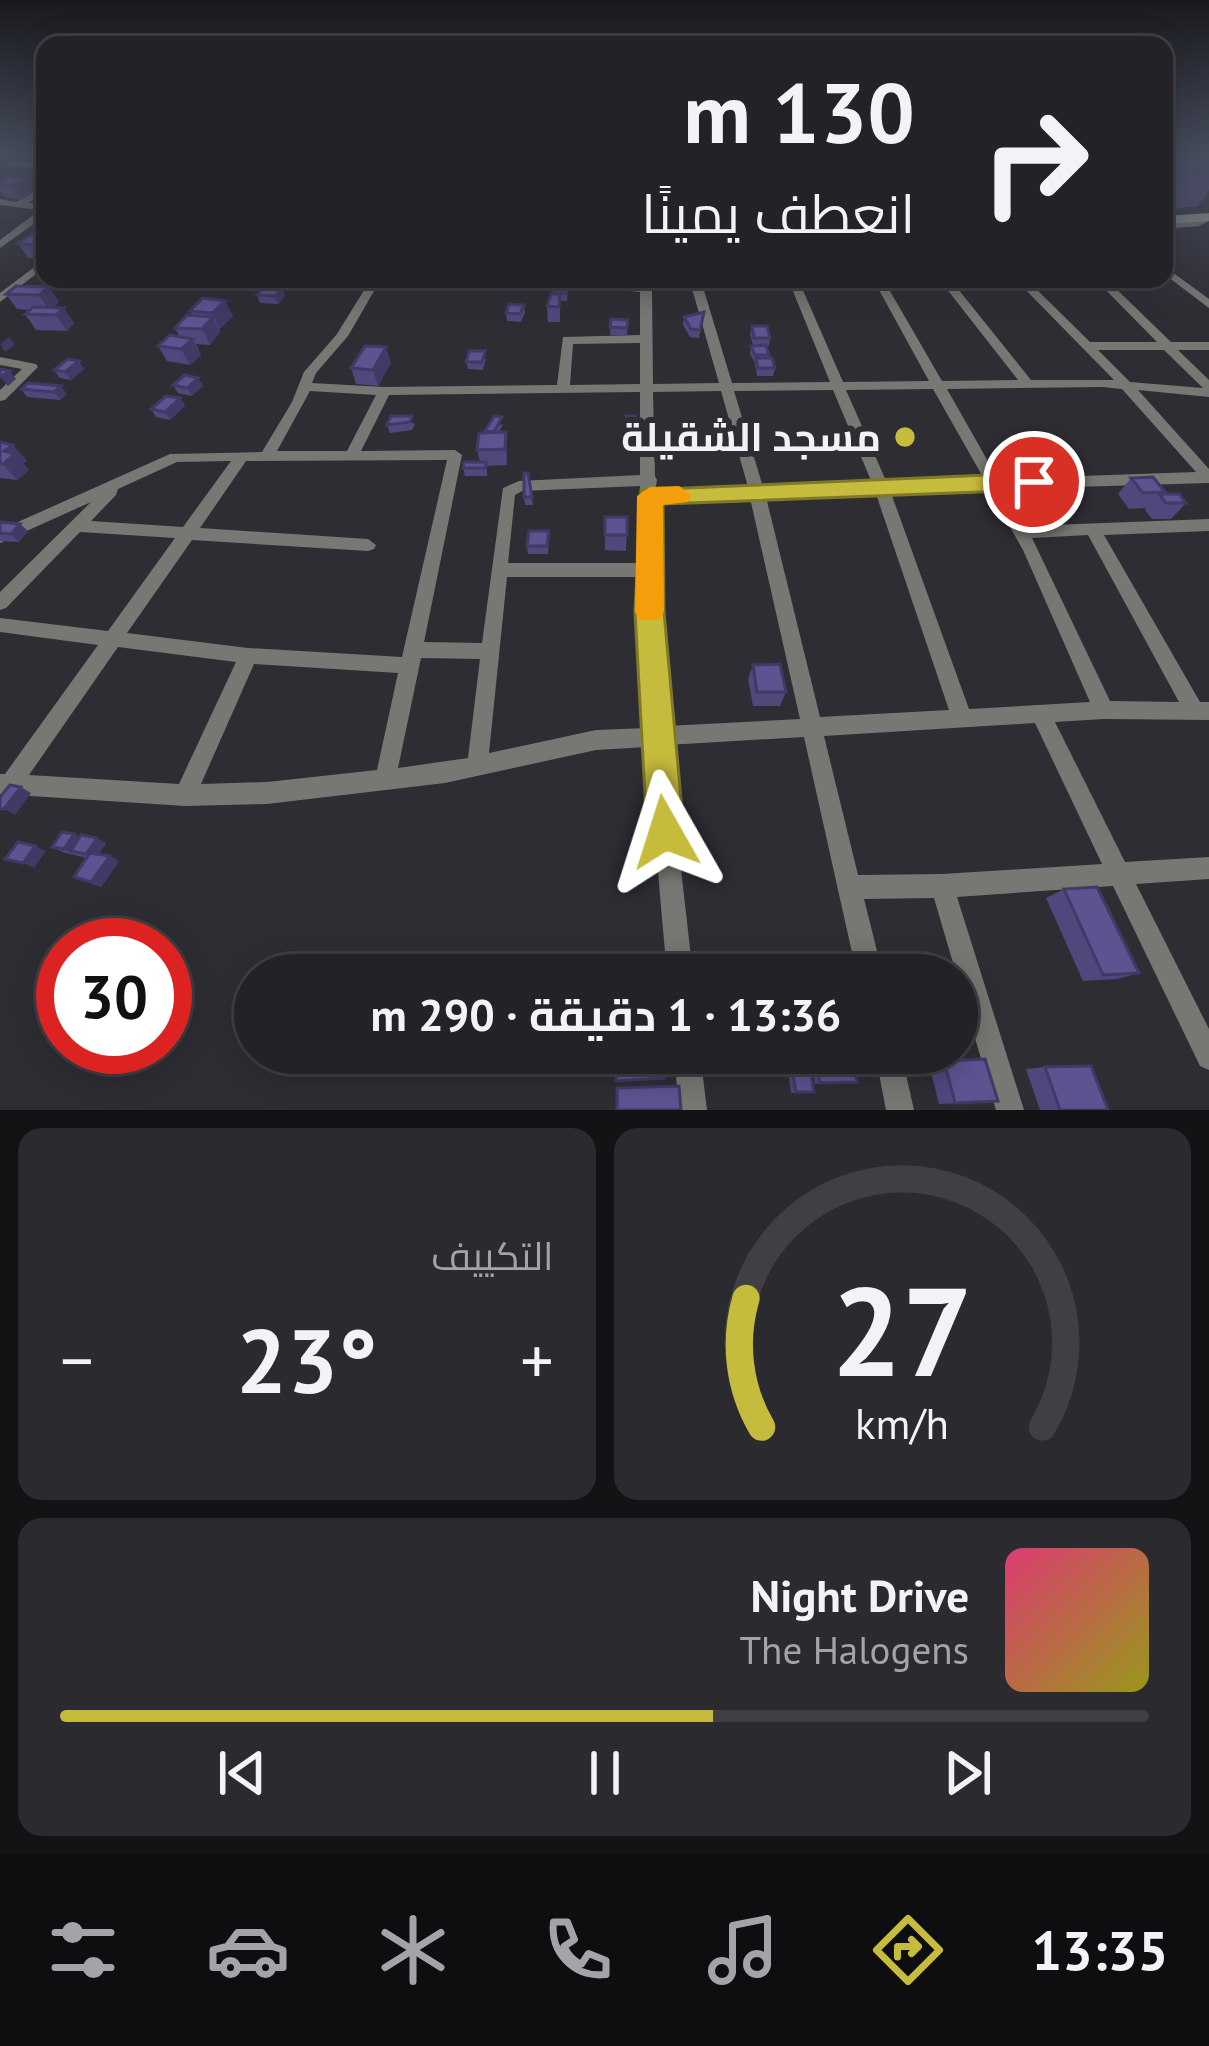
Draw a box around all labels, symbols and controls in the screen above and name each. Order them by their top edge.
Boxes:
text: 130 m [683,57,915,166]
icon: right [957,84,1113,240]
text: انعطف يمينًا [641,178,915,248]
place label: مسجد الشقيلة [621,411,881,462]
marker: مسجد الشقيلة [892,424,918,450]
pin [983,431,1085,533]
icon: arrive [1001,449,1067,515]
position arrow [602,769,728,895]
speed limit sign: 30 [36,918,192,1074]
text: 13:36 · 1 دقيقة · 290 m [371,985,841,1043]
text: التكييف [431,1230,554,1281]
text: 27 [831,1249,973,1410]
text: 23° [236,1301,377,1418]
text: − [60,1317,93,1402]
text: + [520,1317,553,1402]
text: km/h [855,1395,949,1451]
text: Night Drive [751,1566,969,1624]
text: The Halogens [739,1624,969,1675]
icon: previous [209,1740,275,1806]
icon: pause [572,1740,638,1806]
icon: next [935,1740,1001,1806]
icon: filters [41,1908,125,1992]
icon: car [206,1908,290,1992]
icon: climate [371,1908,455,1992]
icon: phone [536,1908,620,1992]
icon: music [701,1908,785,1992]
icon: directions [866,1908,950,1992]
text: 13:35 [1031,1915,1168,1985]

